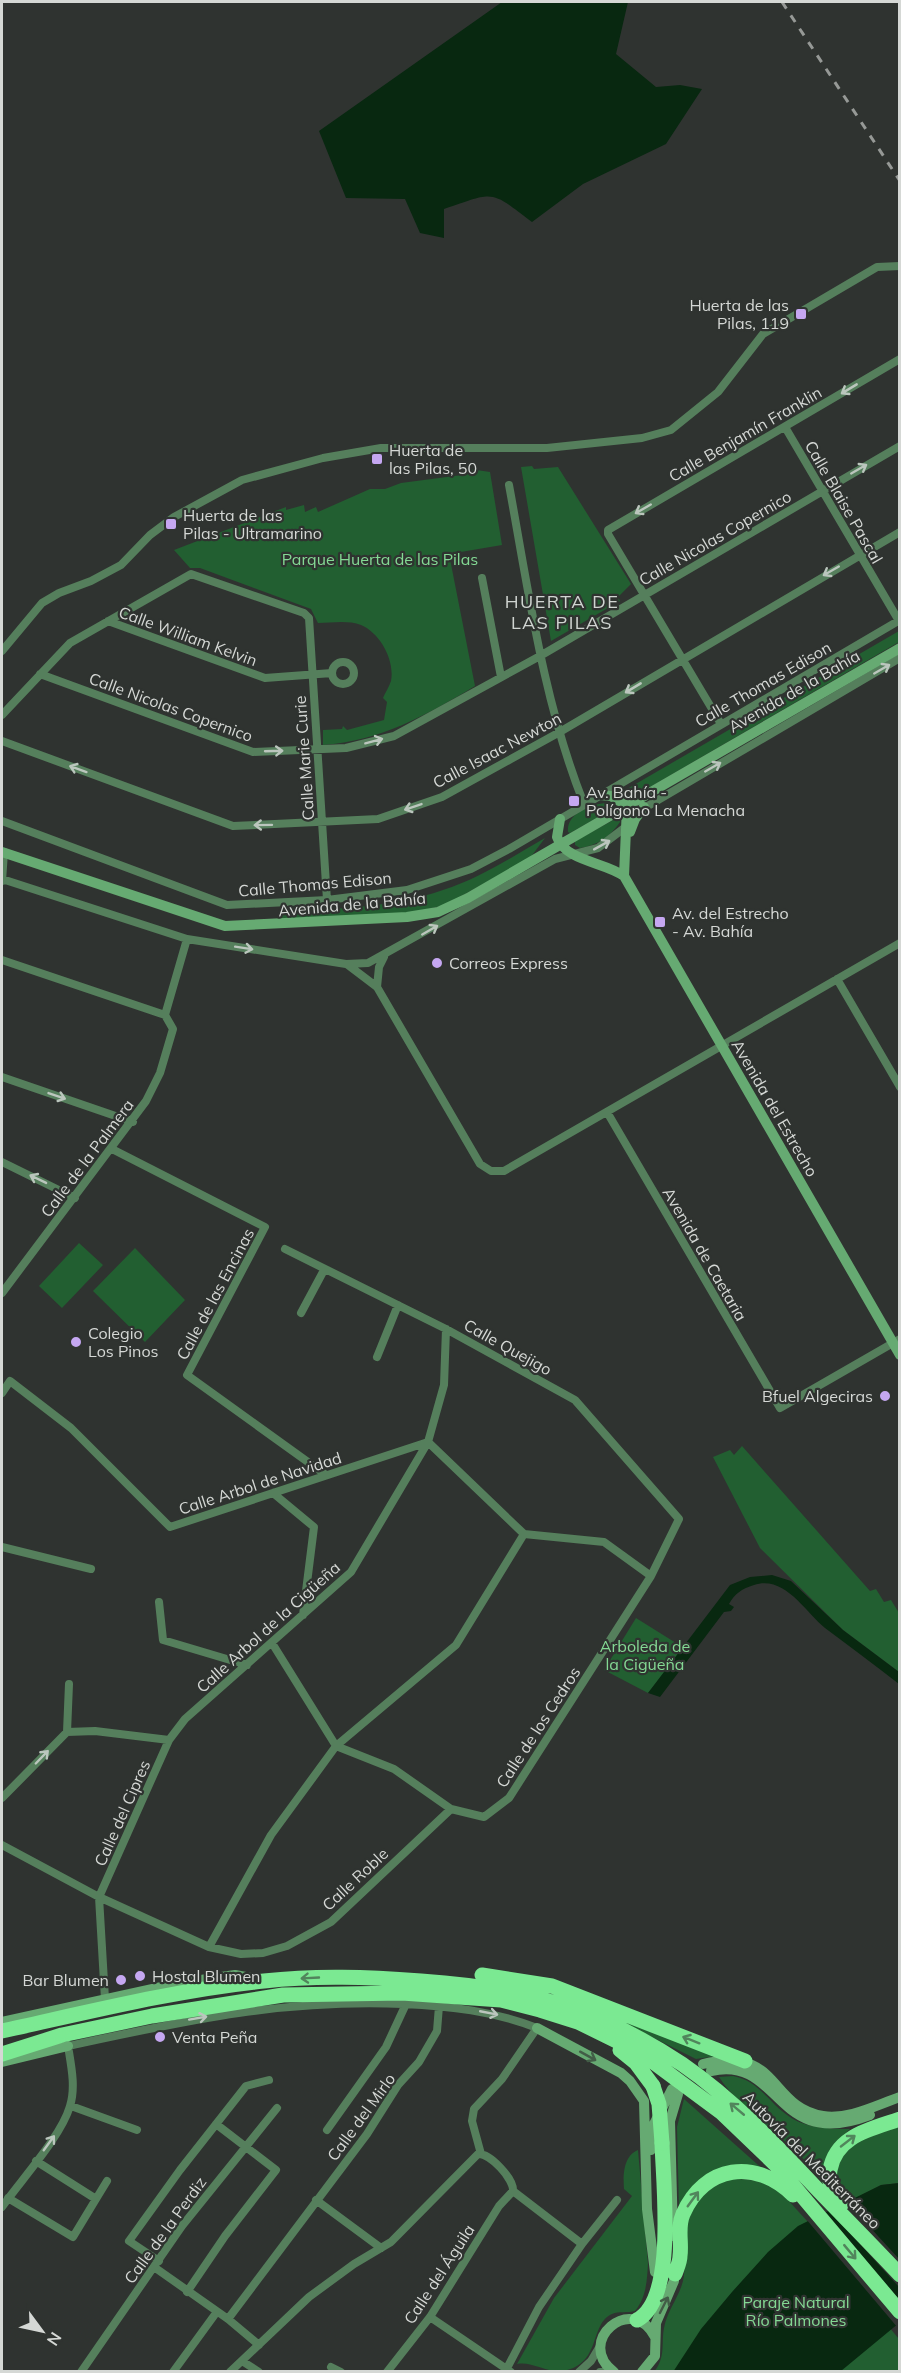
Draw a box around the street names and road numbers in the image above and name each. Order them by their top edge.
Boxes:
street label: Calle Benjamín Franklin [665,382,825,486]
street label: Calle Blaise Pascal [801,437,887,567]
street label: Calle Nicolas Copernico [635,486,795,590]
street label: Calle William Kelvin [116,602,260,670]
street label: Calle Thomas Edison [691,637,835,731]
street label: Avenida de la Bahía [725,645,863,737]
street label: Calle Nicolas Copernico [86,668,256,746]
street label: Calle Marie Curie [290,695,318,821]
street label: Calle Isaac Newton [429,708,565,792]
street label: Calle Thomas Edison [237,867,393,901]
street label: Avenida de la Bahía [277,888,427,920]
street label: Avenida del Estrecho [728,1036,822,1180]
street label: Calle de la Palmera [36,1095,138,1221]
street label: Avenida de Caetaria [659,1184,751,1324]
street label: Calle de las Encinas [172,1225,258,1363]
street label: Calle Quejigo [461,1315,555,1379]
street label: Calle Arbol de Navidad [176,1447,344,1519]
street label: Calle Arbol de la Cigüeña [192,1557,344,1697]
street label: Calle de los Cedros [492,1663,584,1791]
street label: Calle del Cipres [90,1757,154,1869]
street label: Calle Roble [318,1843,392,1915]
street label: Calle del Mirlo [323,2069,399,2165]
street label: Autovía del Mediterráneo [739,2087,885,2233]
street label: Calle de la Perdiz [120,2173,210,2287]
street label: Calle del Águila [399,2220,479,2328]

